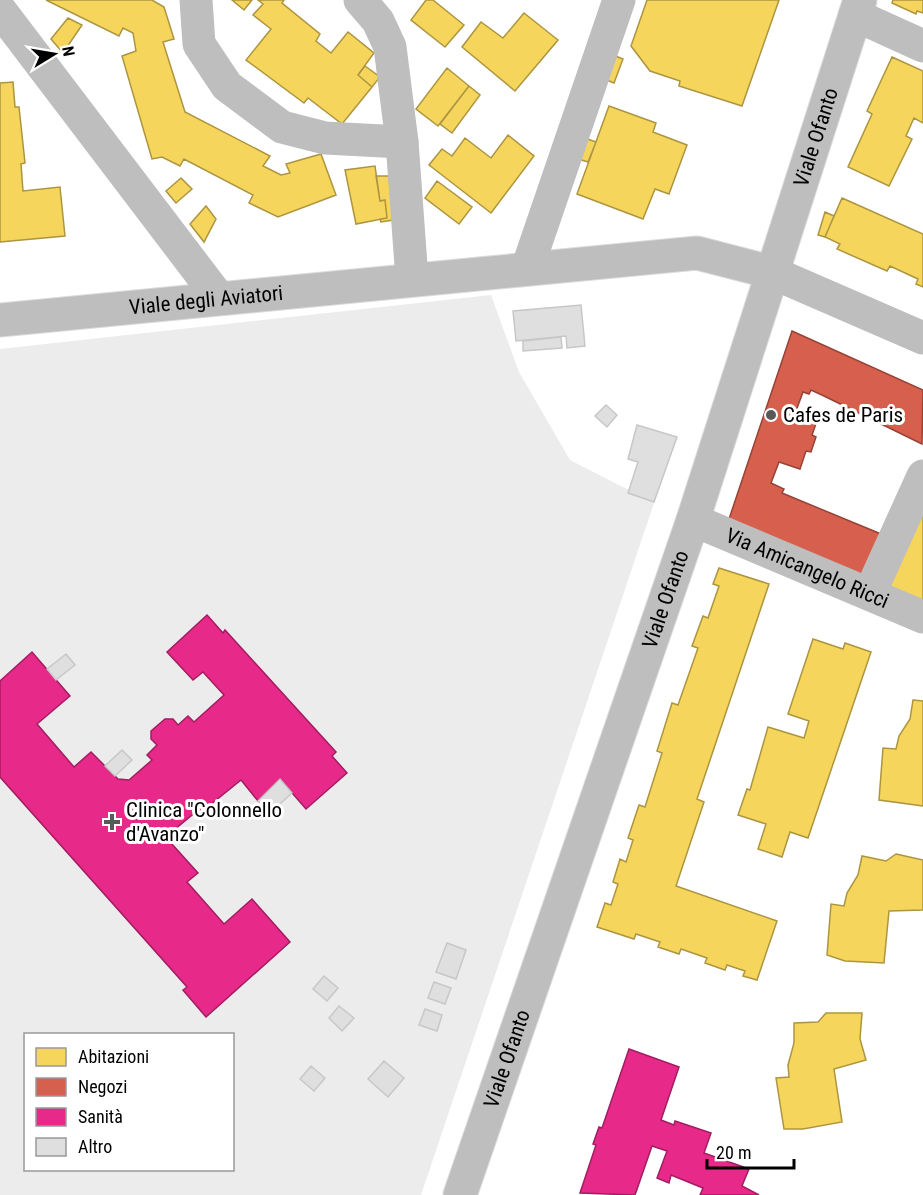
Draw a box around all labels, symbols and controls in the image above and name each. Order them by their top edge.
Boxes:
north arrow [24,24,84,84]
text: N [58,45,78,58]
street label: Viale Ofanto [789,85,843,190]
street label: Viale degli Aviatori [128,281,284,320]
place label: Cafes de Paris [783,403,903,427]
marker: Cafes de Paris [764,408,778,422]
street label: Via Amicangelo Ricci [722,523,892,613]
street label: Viale Ofanto [638,547,694,652]
place label: Clinica "Colonnello d'Avanzo" [126,798,282,846]
marker: Clinica "Colonnello d'Avanzo" [103,813,121,831]
street label: Viale Ofanto [479,1007,535,1111]
legend [24,1033,234,1171]
text: Abitazioni [78,1046,149,1067]
text: Negozi [78,1076,127,1097]
text: Sanità [78,1106,123,1127]
scale bar [707,1132,794,1170]
text: Altro [78,1136,112,1157]
text: 20 m [716,1142,751,1163]

